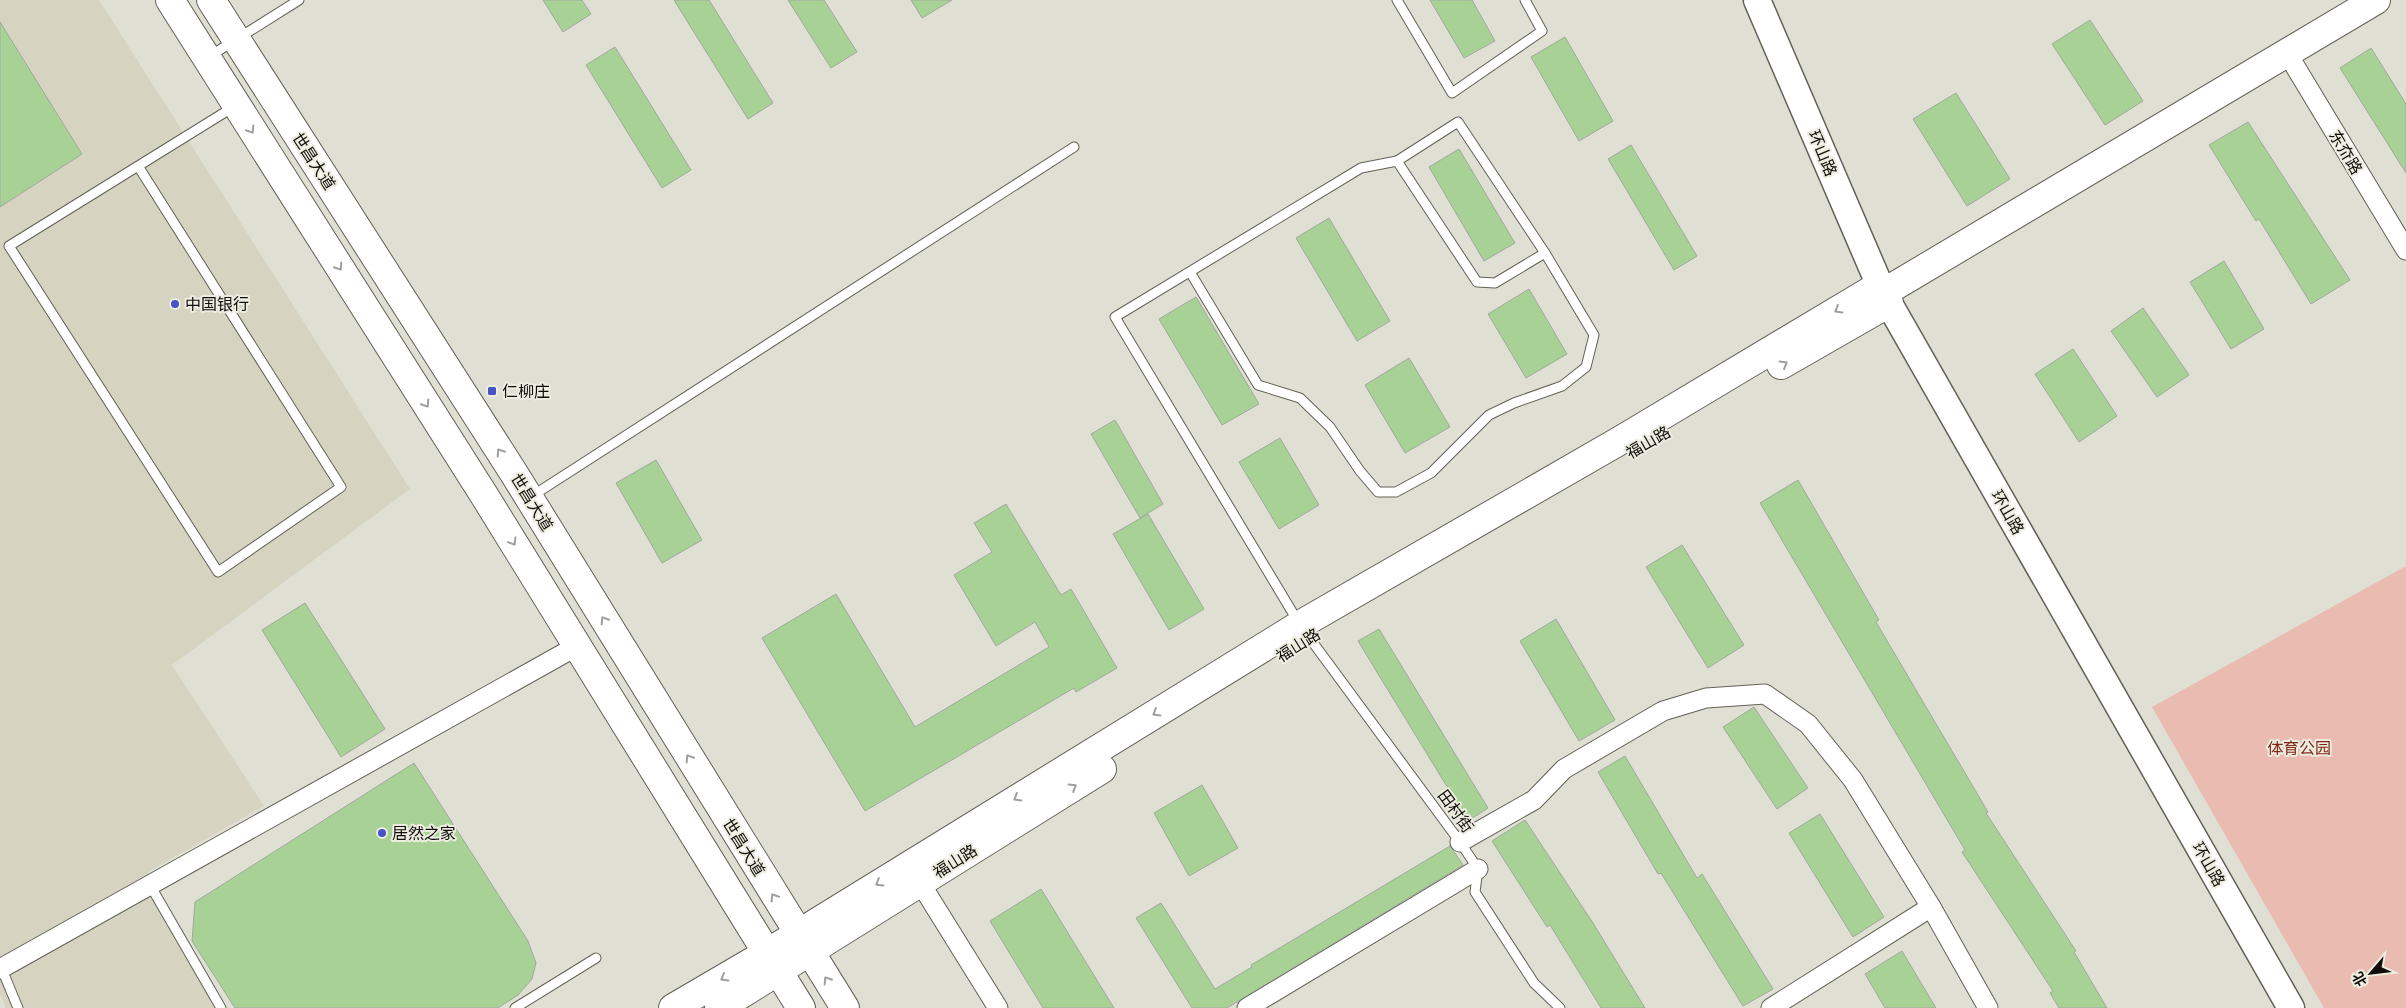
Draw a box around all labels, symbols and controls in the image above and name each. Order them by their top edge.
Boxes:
one-way arrow [245,125,255,134]
street label: 东夼路 [2324,127,2365,178]
street label: 环山路 [1803,128,1840,179]
street label: 世昌大道 [287,130,338,194]
one-way arrow [332,262,342,271]
place label: 中国银行 [185,296,249,315]
marker: 中国银行 [169,298,181,310]
one-way arrow [1834,303,1843,313]
one-way arrow [1778,360,1787,370]
place label: 仁柳庄 [502,383,550,402]
marker: 仁柳庄 [486,385,498,397]
one-way arrow [420,399,430,408]
street label: 福山路 [1623,423,1674,464]
one-way arrow [497,448,507,457]
street label: 世昌大道 [506,471,556,535]
street label: 环山路 [1986,487,2027,538]
one-way arrow [506,536,516,545]
one-way arrow [601,616,611,625]
street label: 福山路 [1273,625,1324,667]
one-way arrow [1152,707,1161,717]
park label: 体育公园 [2267,740,2331,759]
one-way arrow [686,755,696,764]
one-way arrow [1067,784,1076,793]
street label: 田村街 [1433,787,1477,837]
one-way arrow [1014,792,1023,802]
street label: 世昌大道 [718,816,768,880]
place label: 居然之家 [392,825,456,844]
marker: 居然之家 [376,827,388,839]
street label: 环山路 [2187,839,2228,890]
street label: 福山路 [930,841,981,883]
one-way arrow [875,877,884,887]
one-way arrow [771,893,781,902]
north arrow [2346,948,2396,998]
text: 北 [2349,969,2371,989]
one-way arrow [721,971,730,981]
one-way arrow [824,977,834,986]

